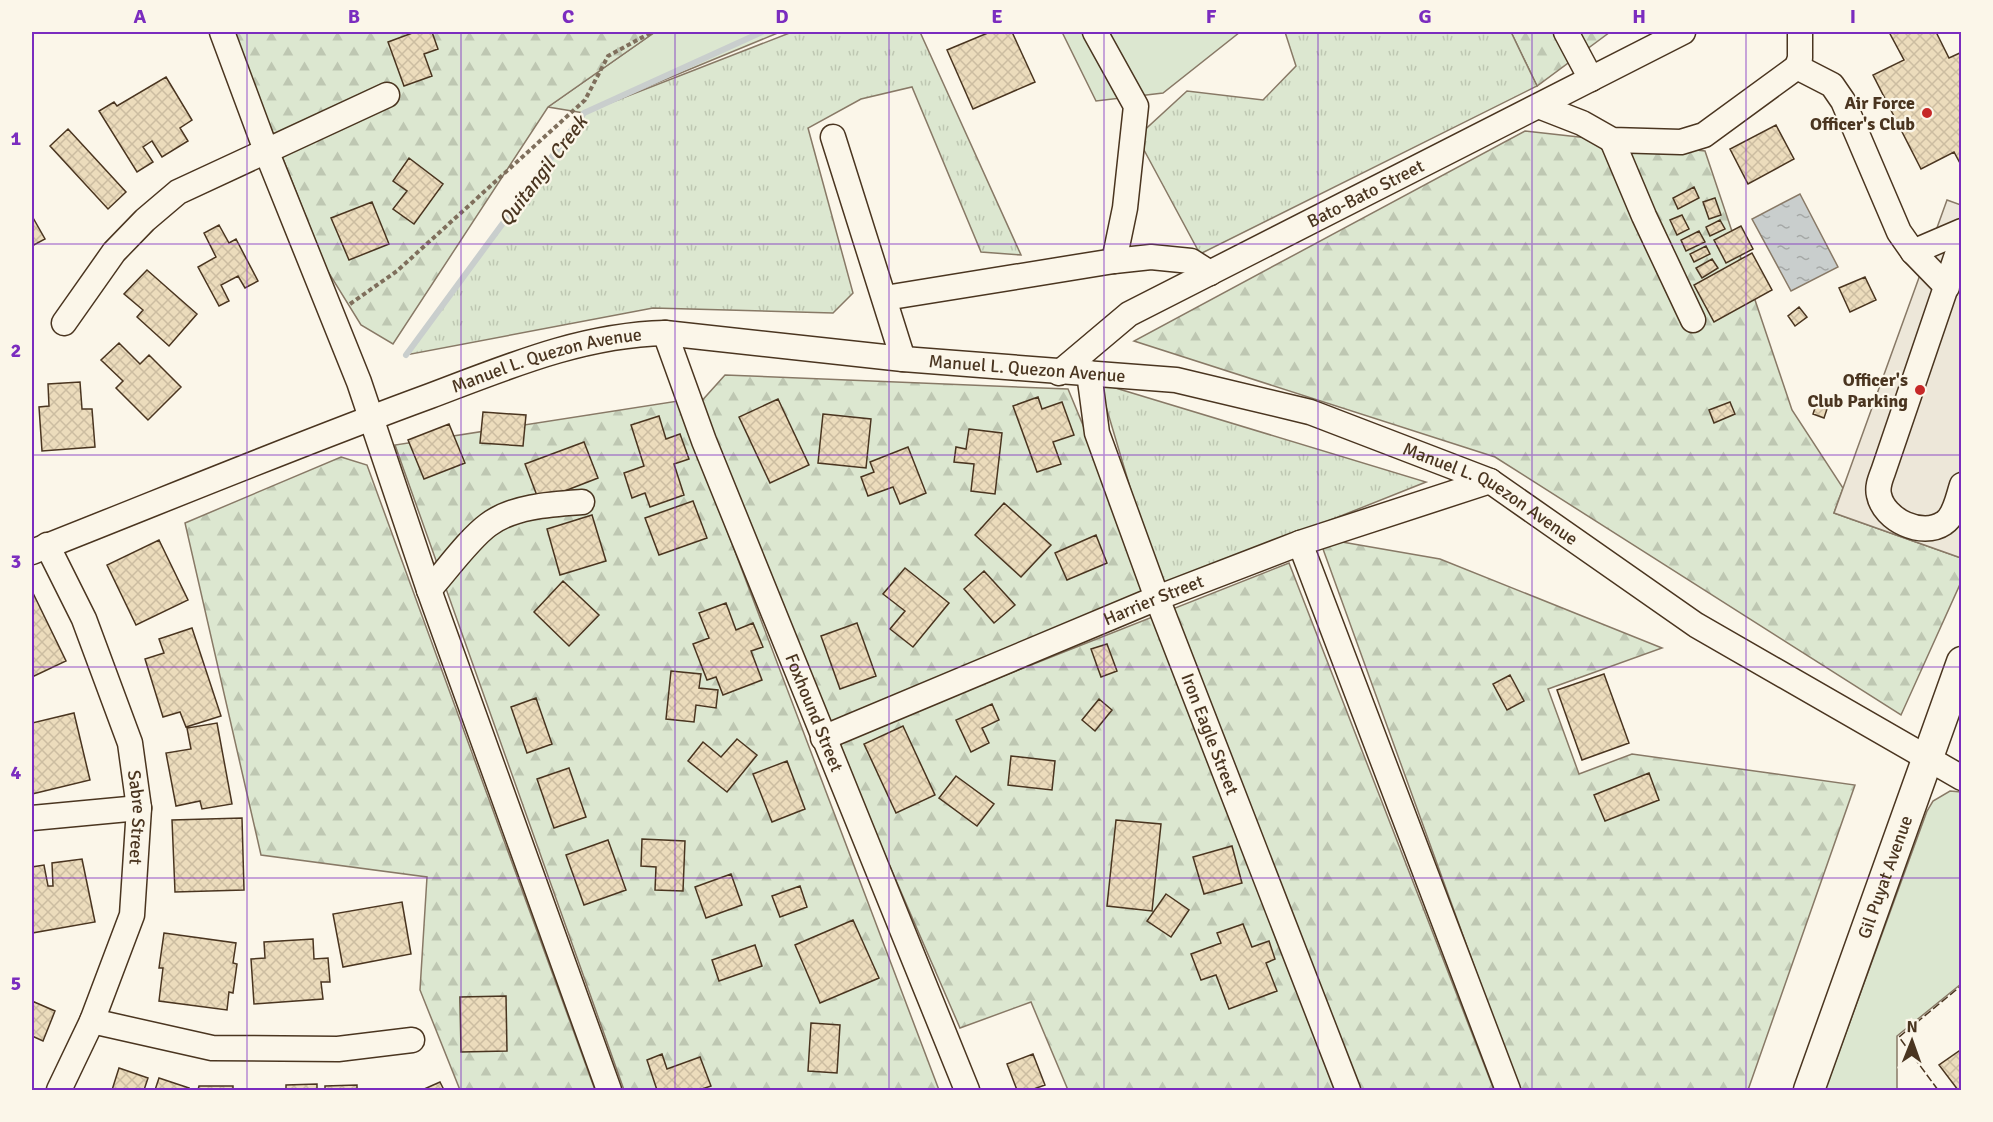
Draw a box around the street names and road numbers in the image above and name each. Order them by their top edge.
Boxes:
street label: Bato-Bato Street [1304,155,1428,232]
street label: Manuel L. Quezon Avenue [448,323,643,398]
street label: Manuel L. Quezon Avenue [928,350,1126,387]
street label: Manuel L. Quezon Avenue [1400,438,1582,550]
street label: Harrier Street [1100,570,1207,630]
street label: Foxhound Street [780,650,848,775]
street label: Iron Eagle Street [1176,670,1243,798]
street label: Sabre Street [123,769,150,865]
street label: Gil Puyat Avenue [1853,813,1917,942]

